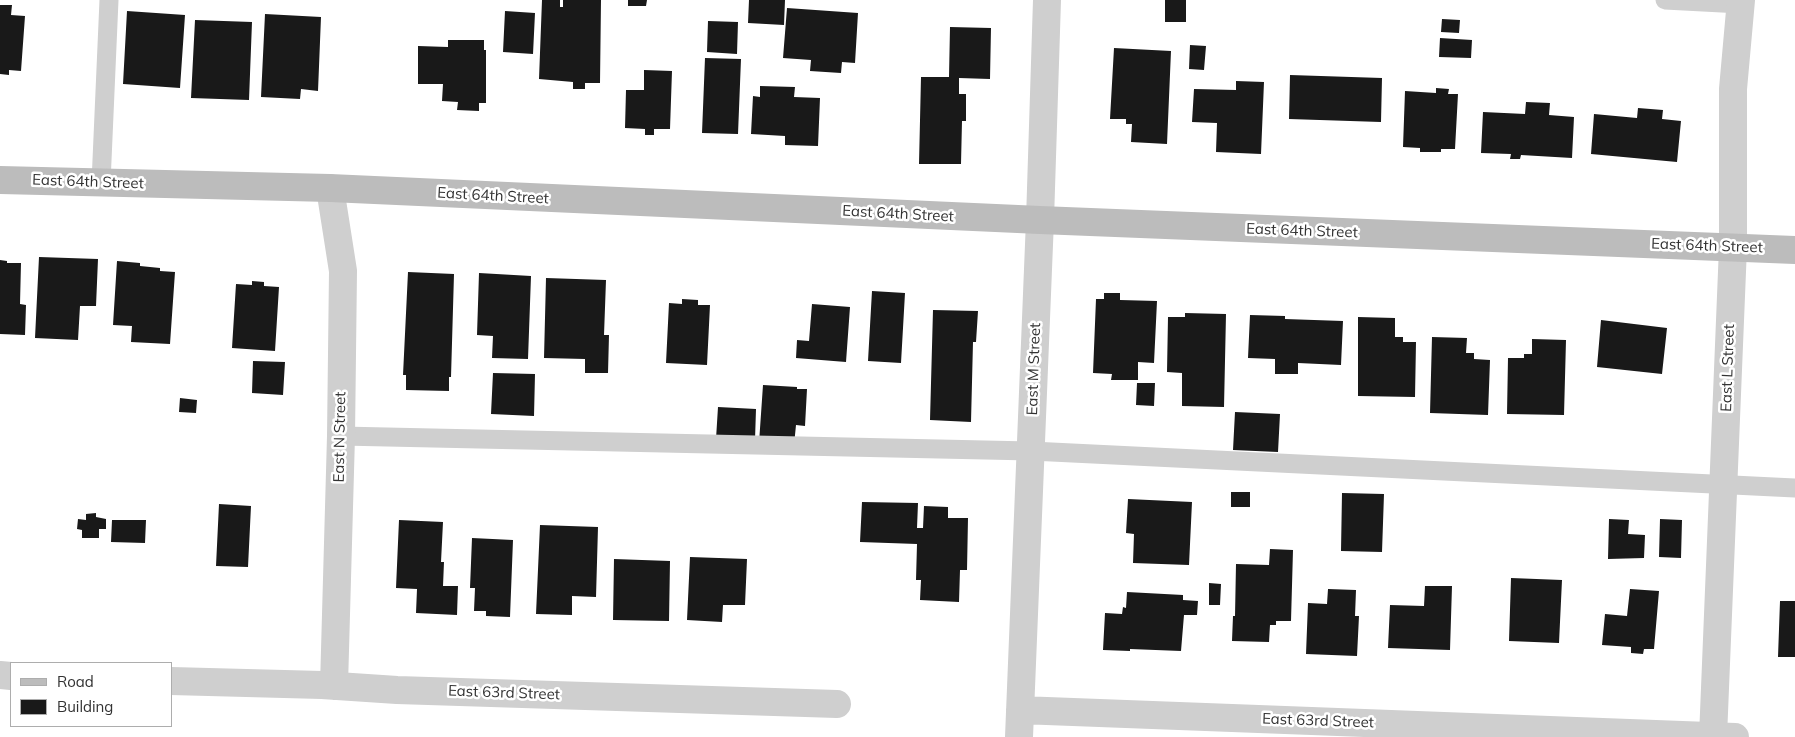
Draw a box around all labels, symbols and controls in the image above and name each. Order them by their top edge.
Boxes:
street label: East 64th Street [32,171,144,193]
street label: East 64th Street [437,184,549,208]
street label: East 64th Street [842,202,954,226]
street label: East 64th Street [1246,220,1358,242]
street label: East 64th Street [1651,235,1763,257]
street label: East M Street [1023,322,1045,416]
street label: East L Street [1717,324,1739,412]
street label: East N Street [330,391,350,483]
legend [10,662,172,727]
text: Road [57,672,94,691]
street label: East 63rd Street [448,682,560,704]
text: Building [57,697,113,716]
street label: East 63rd Street [1262,710,1374,732]

